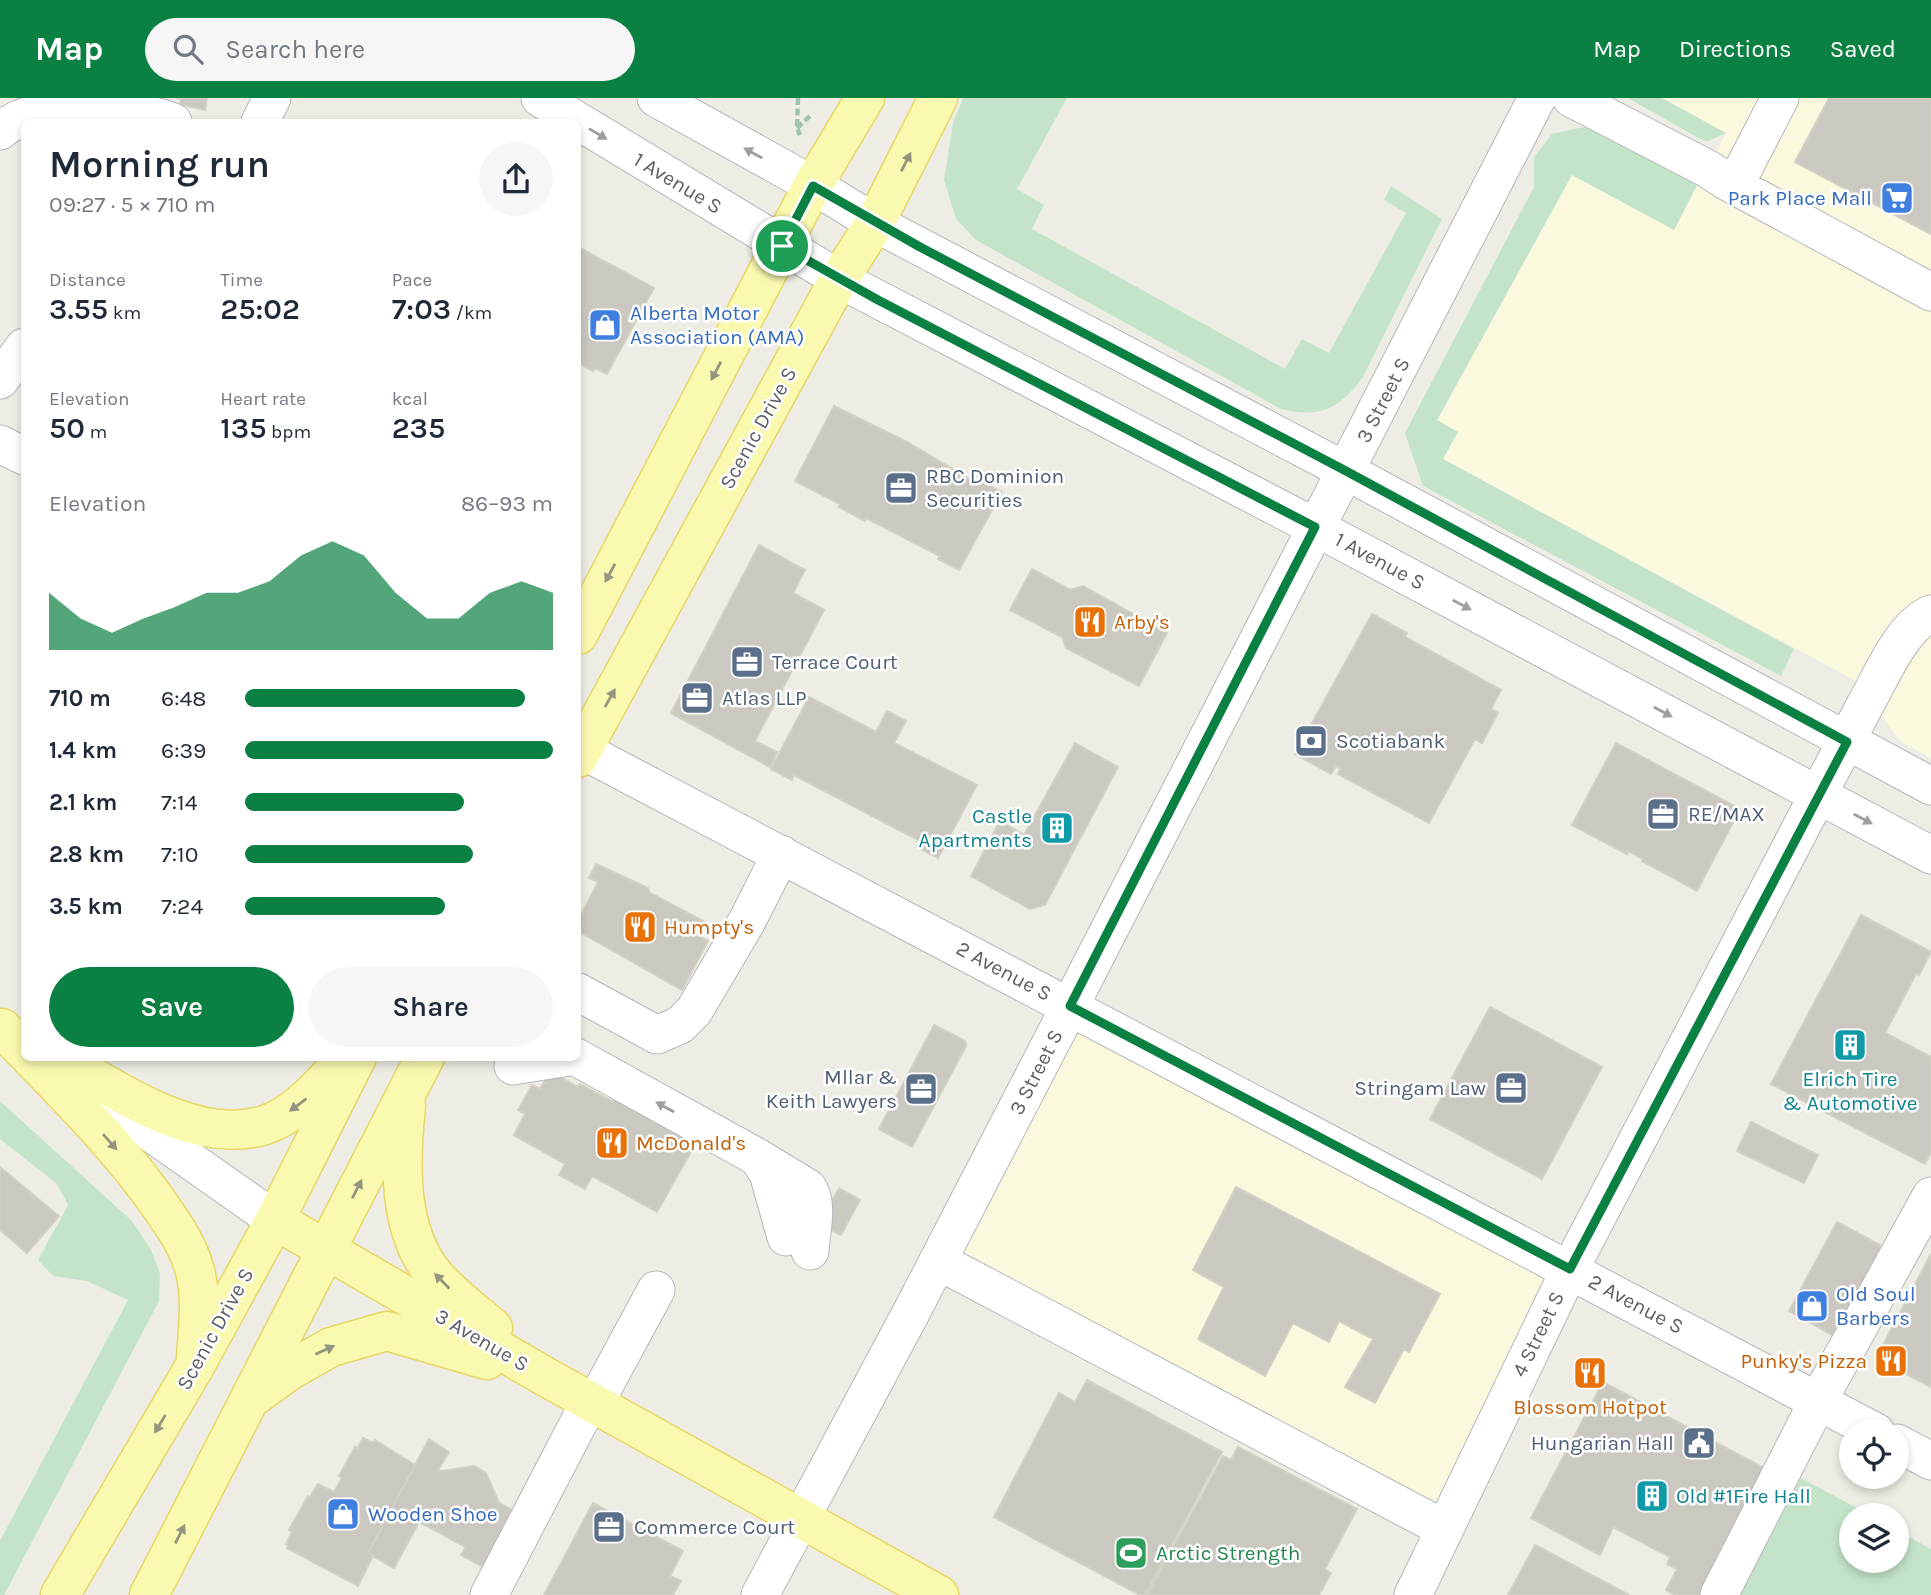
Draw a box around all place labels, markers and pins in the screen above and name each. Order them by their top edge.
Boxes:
supermarket icon: Park Place Mall [1878,179,1916,217]
place label: Park Place Mall [1728,186,1872,210]
pin [752,216,812,276]
place label: Alberta Motor Association (AMA) [630,301,804,349]
shop icon: Alberta Motor Association (AMA) [586,306,624,344]
place label: RBC Dominion Securities [926,464,1064,512]
office icon: RBC Dominion Securities [882,469,920,507]
restaurant icon: Arby's [1071,603,1109,641]
place label: Arby's [1114,610,1170,634]
office icon: Terrace Court [728,643,766,681]
place label: Terrace Court [772,650,898,674]
office icon: Atlas LLP [678,679,716,717]
place label: Atlas LLP [722,686,807,710]
bank icon: Scotiabank [1292,722,1330,760]
place label: Scotiabank [1336,729,1445,753]
office icon: RE/MAX [1644,795,1682,833]
place label: RE/MAX [1688,802,1765,826]
place label: Castle Apartments [919,804,1032,852]
building icon: Castle Apartments [1038,809,1076,847]
restaurant icon: Humpty's [621,908,659,946]
place label: Humpty's [664,915,754,939]
building icon: Elrich Tire & Automotive [1831,1026,1869,1064]
place label: Mllar & Keith Lawyers [766,1065,897,1113]
place label: Elrich Tire & Automotive [1783,1067,1917,1115]
office icon: Stringam Law [1492,1069,1530,1107]
office icon: Mllar & Keith Lawyers [902,1070,940,1108]
place label: Stringam Law [1354,1076,1486,1100]
restaurant icon: McDonald's [593,1124,631,1162]
place label: McDonald's [636,1131,746,1155]
place label: Old Soul Barbers [1836,1282,1916,1330]
shop icon: Old Soul Barbers [1793,1287,1831,1325]
restaurant icon: Punky's Pizza [1872,1342,1910,1380]
place label: Punky's Pizza [1740,1349,1867,1373]
restaurant icon: Blossom Hotpot [1571,1354,1609,1392]
place label: Blossom Hotpot [1513,1395,1667,1419]
public building icon: Hungarian Hall [1680,1424,1718,1462]
place label: Hungarian Hall [1531,1431,1674,1455]
building icon: Old #1Fire Hall [1633,1477,1671,1515]
place label: Old #1Fire Hall [1676,1484,1811,1508]
shop icon: Wooden Shoe [324,1495,362,1533]
place label: Wooden Shoe [368,1502,498,1526]
office icon: Commerce Court [590,1508,628,1546]
place label: Commerce Court [634,1515,795,1539]
sports icon: Arctic Strength [1112,1534,1150,1572]
place label: Arctic Strength [1156,1541,1301,1565]

